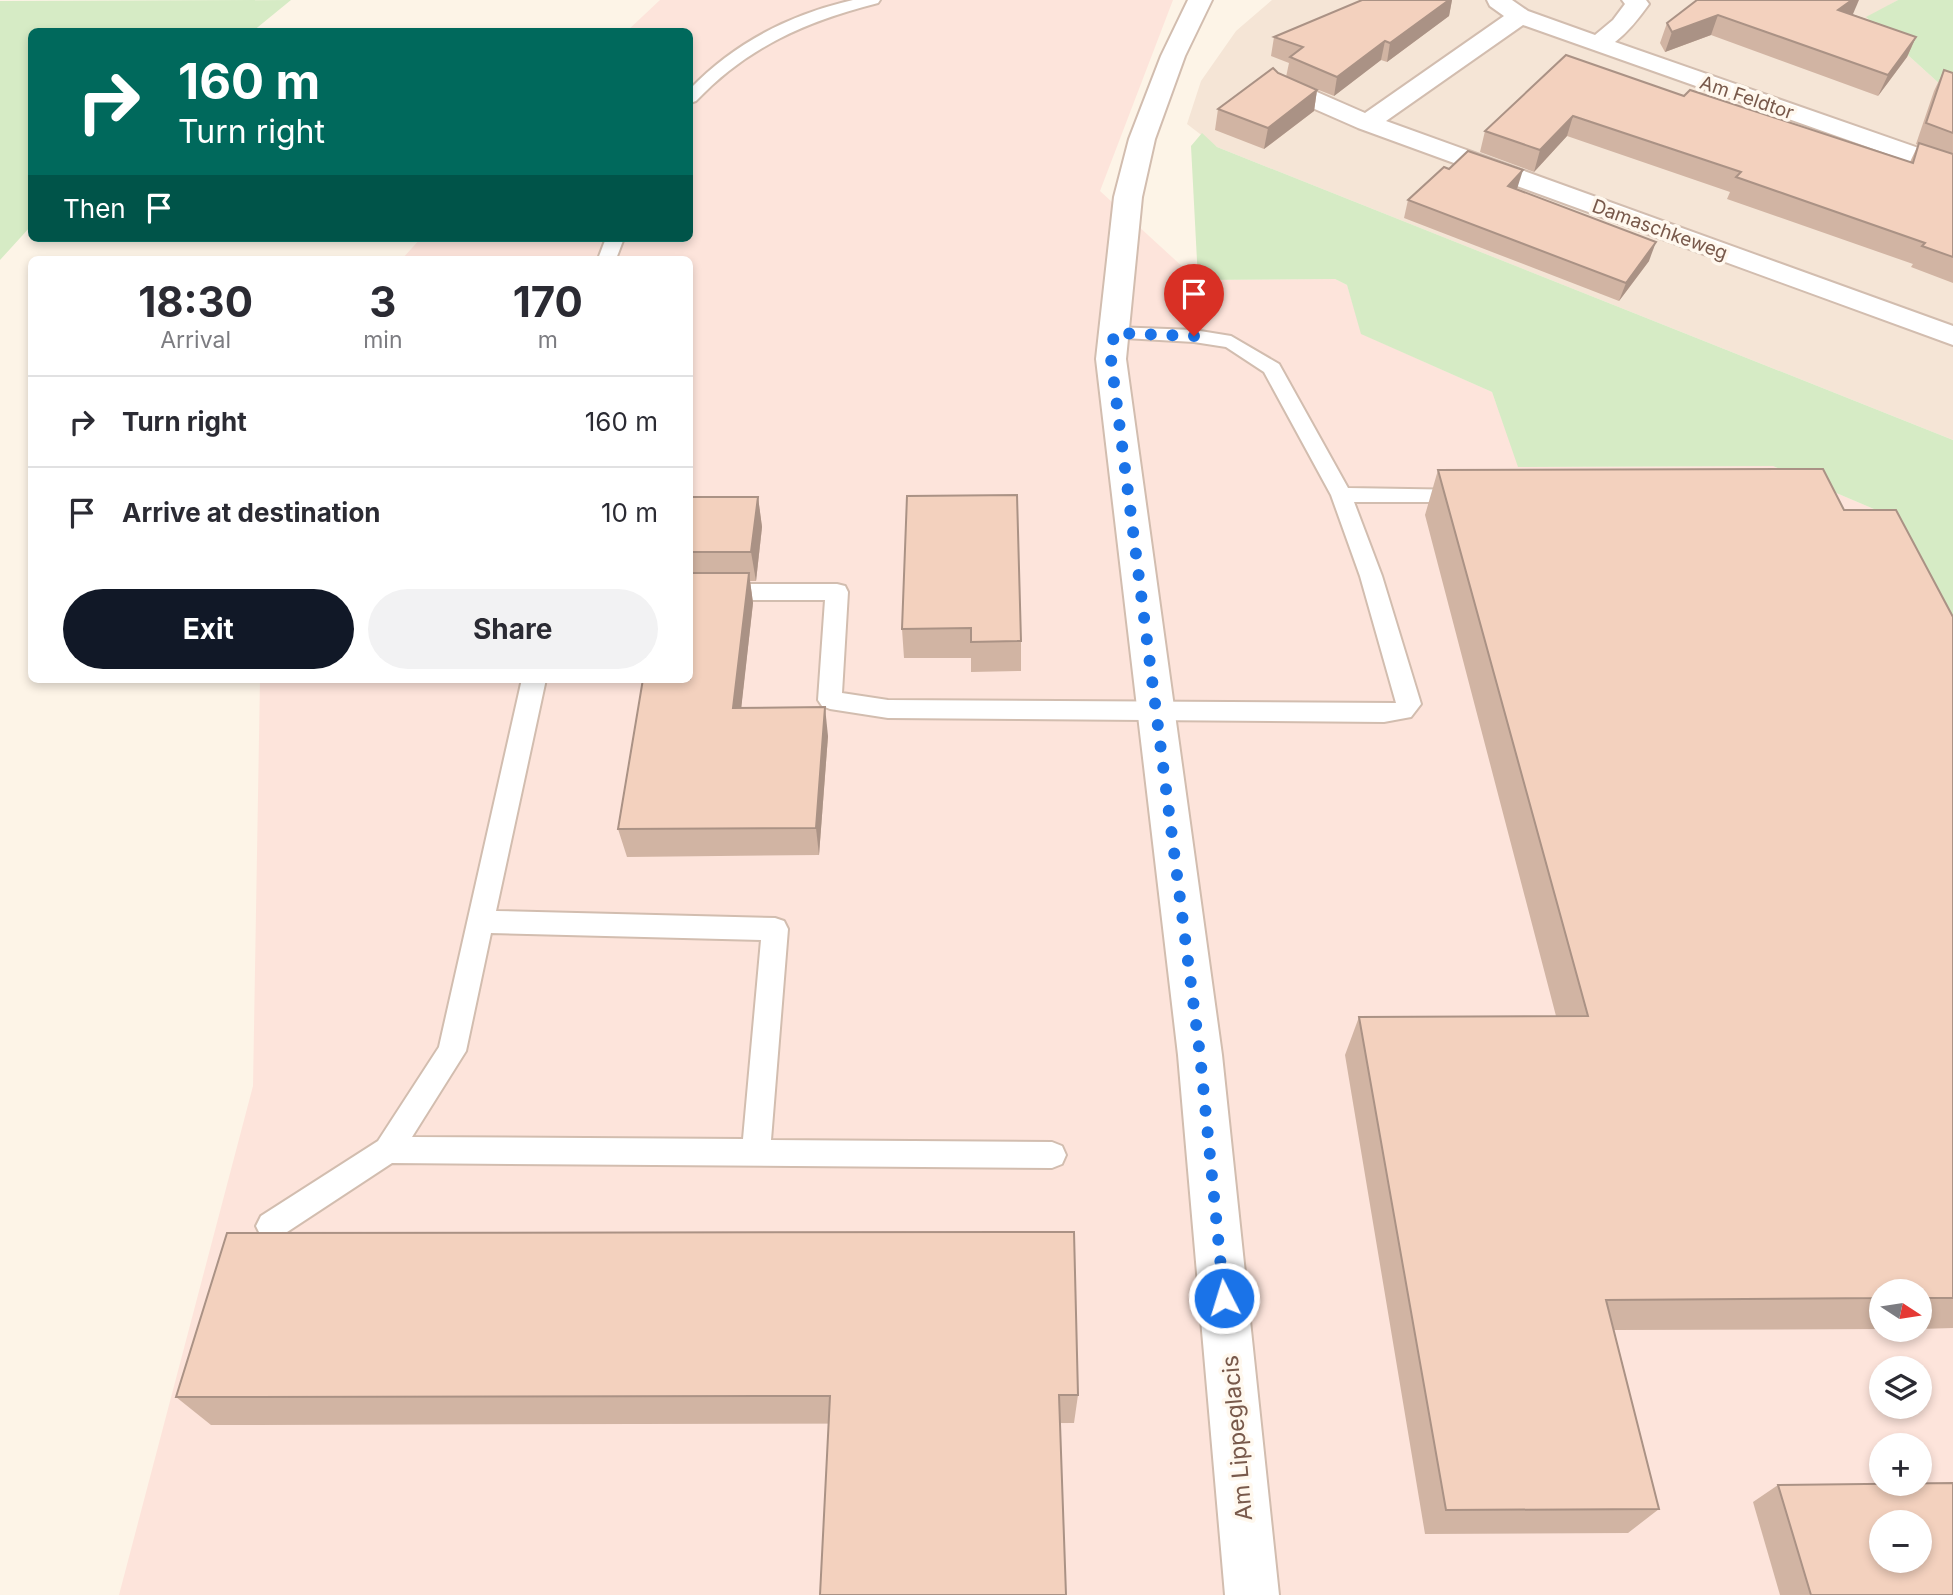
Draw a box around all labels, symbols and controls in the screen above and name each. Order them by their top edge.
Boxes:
text: 160 m [178,52,320,111]
icon: right [63,56,154,147]
street label: Am Feldtor [1697,71,1797,124]
text: Turn right [178,112,325,151]
icon: arrive [140,189,178,227]
text: Then [63,193,126,224]
street label: Damaschkeweg [1589,194,1731,265]
pin [1164,264,1224,336]
icon: arrive [1175,275,1213,313]
text: 18:30 [138,276,253,327]
text: 3 [369,276,396,327]
text: 170 [513,276,583,327]
text: Arrival [160,326,231,354]
text: min [363,326,403,354]
text: m [538,326,558,354]
icon: right [63,403,101,441]
text: Turn right [122,406,247,437]
text: 160 m [585,406,658,437]
icon: arrive [63,494,101,532]
text: Arrive at destination [122,497,381,528]
text: 10 m [601,497,658,528]
button: Exit [63,589,354,669]
button: Share [368,589,658,669]
position arrow [1187,1261,1261,1335]
north arrow [1869,1279,1932,1342]
map controls [1869,1279,1932,1573]
street label: Am Lippeglacis [1216,1354,1258,1522]
button: layers [1869,1356,1932,1419]
button: + [1869,1433,1932,1496]
button: − [1869,1510,1932,1573]

